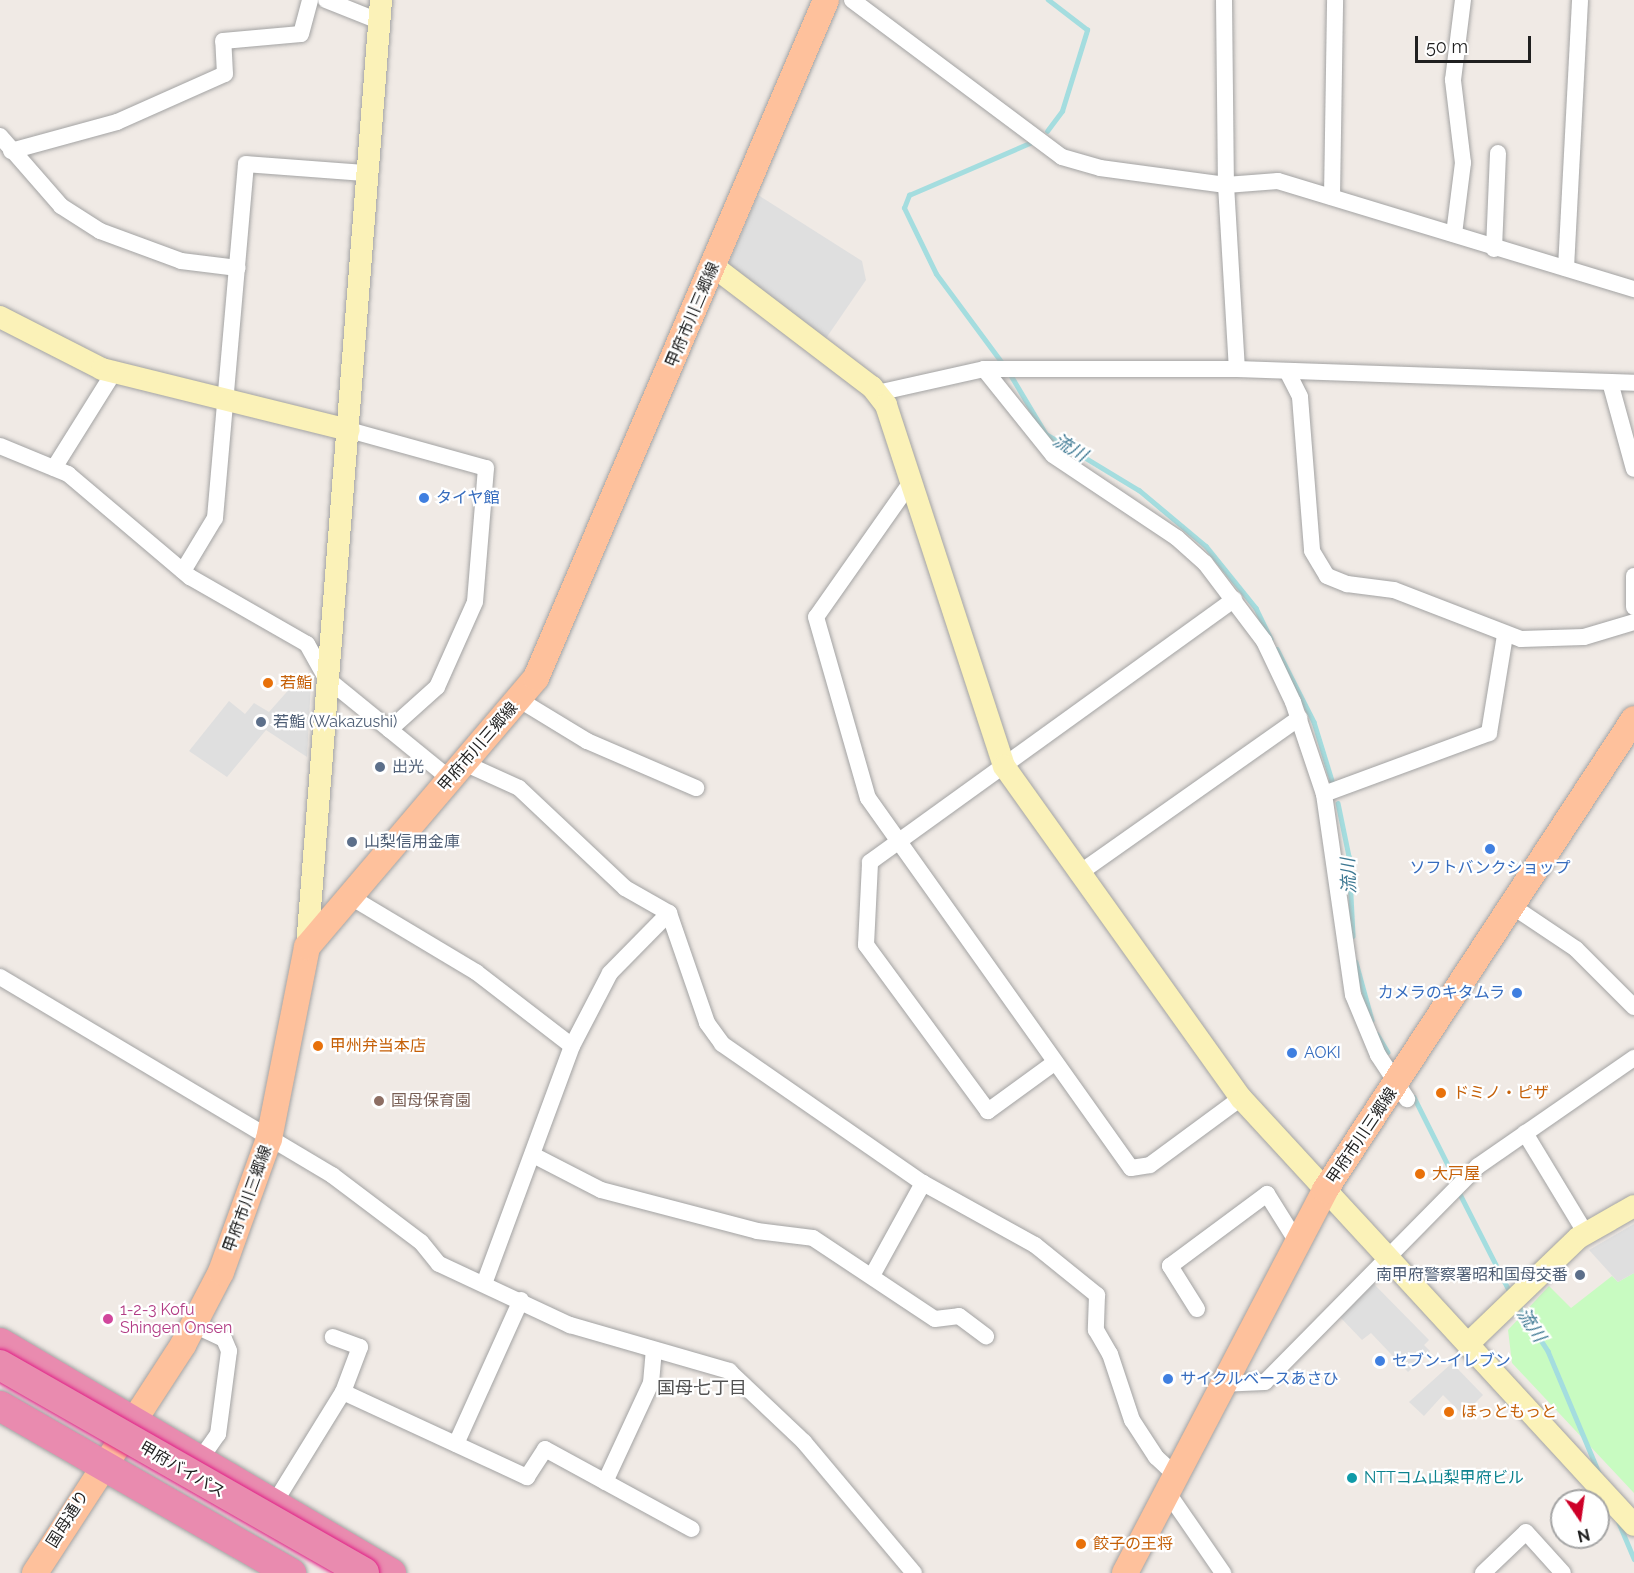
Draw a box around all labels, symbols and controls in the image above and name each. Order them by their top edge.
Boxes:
scale bar [1418,24,1534,62]
text: 50 m [1426,36,1468,57]
street label: 甲府市川三郷線 [662,260,724,370]
water label: 流川 [1049,429,1091,467]
place label: タイヤ館 [436,488,500,508]
marker: タイヤ館 [417,491,431,505]
place label: 若鮨 [280,673,312,693]
marker: 若鮨 [261,676,275,690]
street label: 甲府市川三郷線 [434,698,522,796]
place label: 若鮨 (Wakazushi) [273,712,397,732]
marker: 若鮨 (Wakazushi) [254,715,268,729]
place label: 出光 [392,757,424,777]
marker: 出光 [373,760,387,774]
place label: 山梨信用金庫 [364,832,460,852]
marker: 山梨信用金庫 [345,835,359,849]
marker: ソフトバンクショップ [1483,842,1497,856]
water label: 流川 [1337,857,1361,895]
place label: ソフトバンクショップ [1410,858,1570,878]
place label: カメラのキタムラ [1377,983,1505,1003]
marker: カメラのキタムラ [1510,986,1524,1000]
place label: 甲州弁当本店 [330,1036,426,1056]
marker: 甲州弁当本店 [311,1039,325,1053]
place label: AOKI [1304,1043,1341,1063]
marker: AOKI [1285,1046,1299,1060]
place label: ドミノ・ピザ [1453,1083,1549,1103]
street label: 甲府市川三郷線 [1323,1084,1401,1188]
marker: ドミノ・ピザ [1434,1086,1448,1100]
place label: 国母保育園 [391,1091,471,1111]
marker: 国母保育園 [372,1094,386,1108]
street label: 甲府市川三郷線 [220,1143,276,1255]
place label: 大戸屋 [1432,1164,1480,1184]
marker: 大戸屋 [1413,1167,1427,1181]
place label: 南甲府警察署昭和国母交番 [1376,1265,1568,1285]
marker: 南甲府警察署昭和国母交番 [1573,1268,1587,1282]
place label: 1-2-3 Kofu Shingen Onsen [120,1300,232,1338]
water label: 流川 [1512,1304,1550,1346]
marker: 1-2-3 Kofu Shingen Onsen [101,1312,115,1326]
place label: セブン-イレブン [1392,1351,1511,1371]
marker: セブン-イレブン [1373,1354,1387,1368]
place label: サイクルベースあさひ [1180,1369,1340,1389]
marker: サイクルベースあさひ [1161,1372,1175,1386]
district label: 国母七丁目 [657,1377,747,1399]
place label: ほっともっと [1461,1402,1557,1422]
marker: ほっともっと [1442,1405,1456,1419]
street label: 甲府バイパス [136,1438,228,1502]
place label: NTTコム山梨甲府ビル [1364,1468,1524,1488]
marker: NTTコム山梨甲府ビル [1345,1471,1359,1485]
street label: 国母通り [43,1487,93,1551]
north arrow [1550,1489,1610,1549]
text: N [1576,1524,1592,1546]
place label: 餃子の王将 [1093,1534,1173,1554]
marker: 餃子の王将 [1074,1537,1088,1551]

